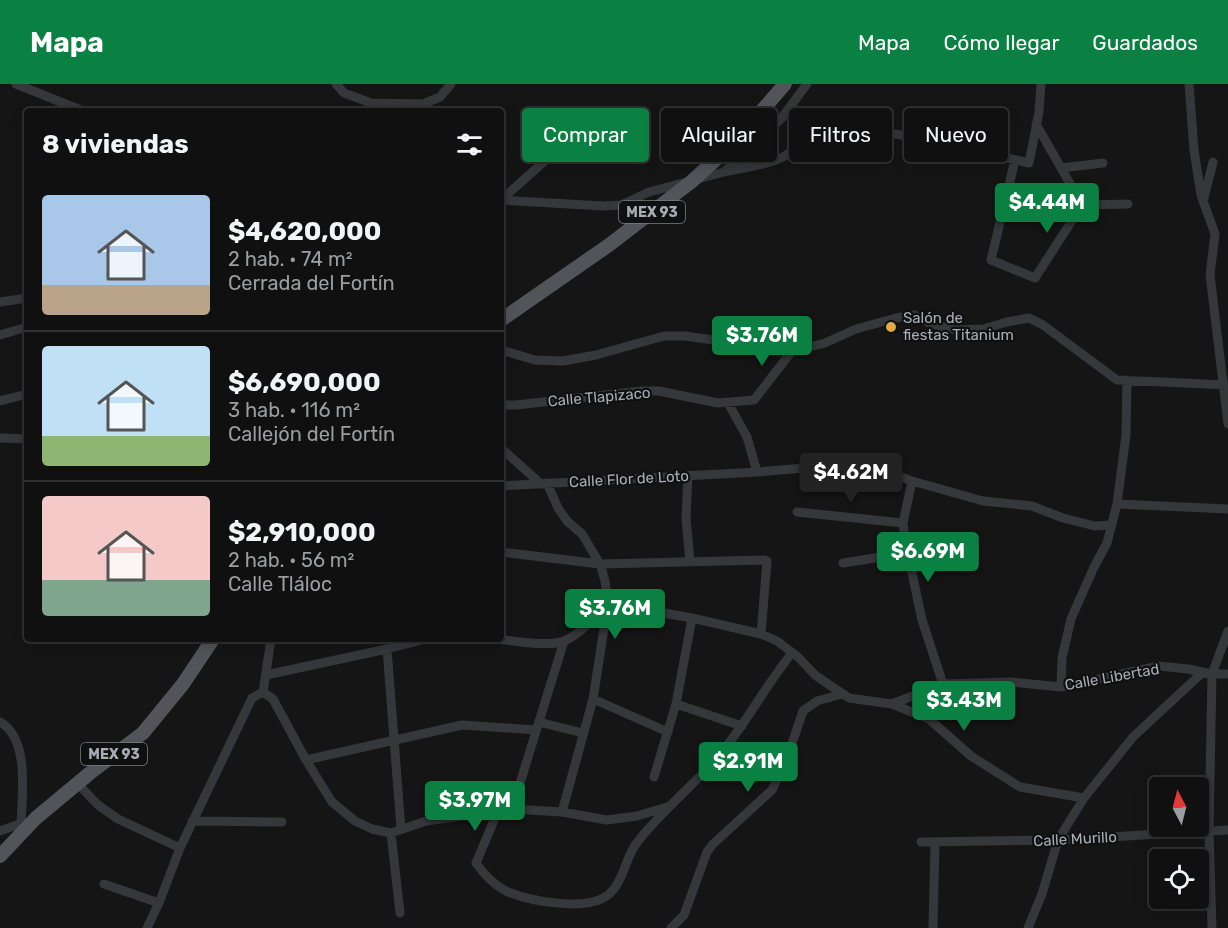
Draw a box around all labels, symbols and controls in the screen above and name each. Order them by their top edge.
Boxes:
text: Mapa [30,26,104,59]
text: Mapa [858,30,910,55]
text: Cómo llegar [943,30,1059,55]
text: Guardados [1092,30,1198,55]
chip: Comprar [522,108,649,162]
chip: Alquilar [661,108,777,162]
chip: Filtros [789,108,892,162]
chip: Nuevo [904,108,1008,162]
icon: filters [453,128,486,161]
text: 8 viviendas [42,129,189,160]
pin: $4.44M [998,183,1096,234]
text: $4.44M [1009,190,1085,214]
road number: MEX 93 [619,201,685,223]
text: $4,620,000 [228,216,381,247]
icon: home [90,219,162,291]
text: 2 hab. · 74 m² [228,247,353,271]
text: Cerrada del Fortín [228,271,395,295]
place label: Salón de fiestas Titanium [903,309,1014,344]
pin: $3.76M [713,316,811,367]
marker: Salón de fiestas Titanium [884,320,898,334]
text: $3.76M [726,323,798,347]
text: $6,690,000 [228,367,381,398]
icon: home [90,370,162,442]
street label: Calle Tlapizaco [547,384,651,410]
text: 3 hab. · 116 m² [228,398,360,422]
text: Callejón del Fortín [228,422,395,446]
pin: $4.62M [802,453,900,504]
text: $4.62M [813,460,889,484]
street label: Calle Flor de Loto [569,467,689,491]
text: $2,910,000 [228,517,376,548]
icon: home [90,520,162,592]
pin: $6.69M [879,532,977,583]
text: $6.69M [891,539,965,563]
text: 2 hab. · 56 m² [228,548,354,572]
text: Calle Tláloc [228,572,332,596]
pin: $3.76M [566,589,664,640]
text: $3.76M [579,596,651,620]
street label: Calle Libertad [1063,660,1161,694]
pin: $3.43M [915,681,1013,732]
text: $3.43M [926,688,1002,712]
pin: $2.91M [699,742,797,793]
road number: MEX 93 [81,743,147,765]
text: $2.91M [713,749,783,773]
north arrow [1149,777,1209,837]
map controls [1149,777,1209,909]
pin: $3.97M [426,781,524,832]
text: $3.97M [439,788,511,812]
street label: Calle Murillo [1033,828,1117,850]
button: locate [1149,849,1209,909]

